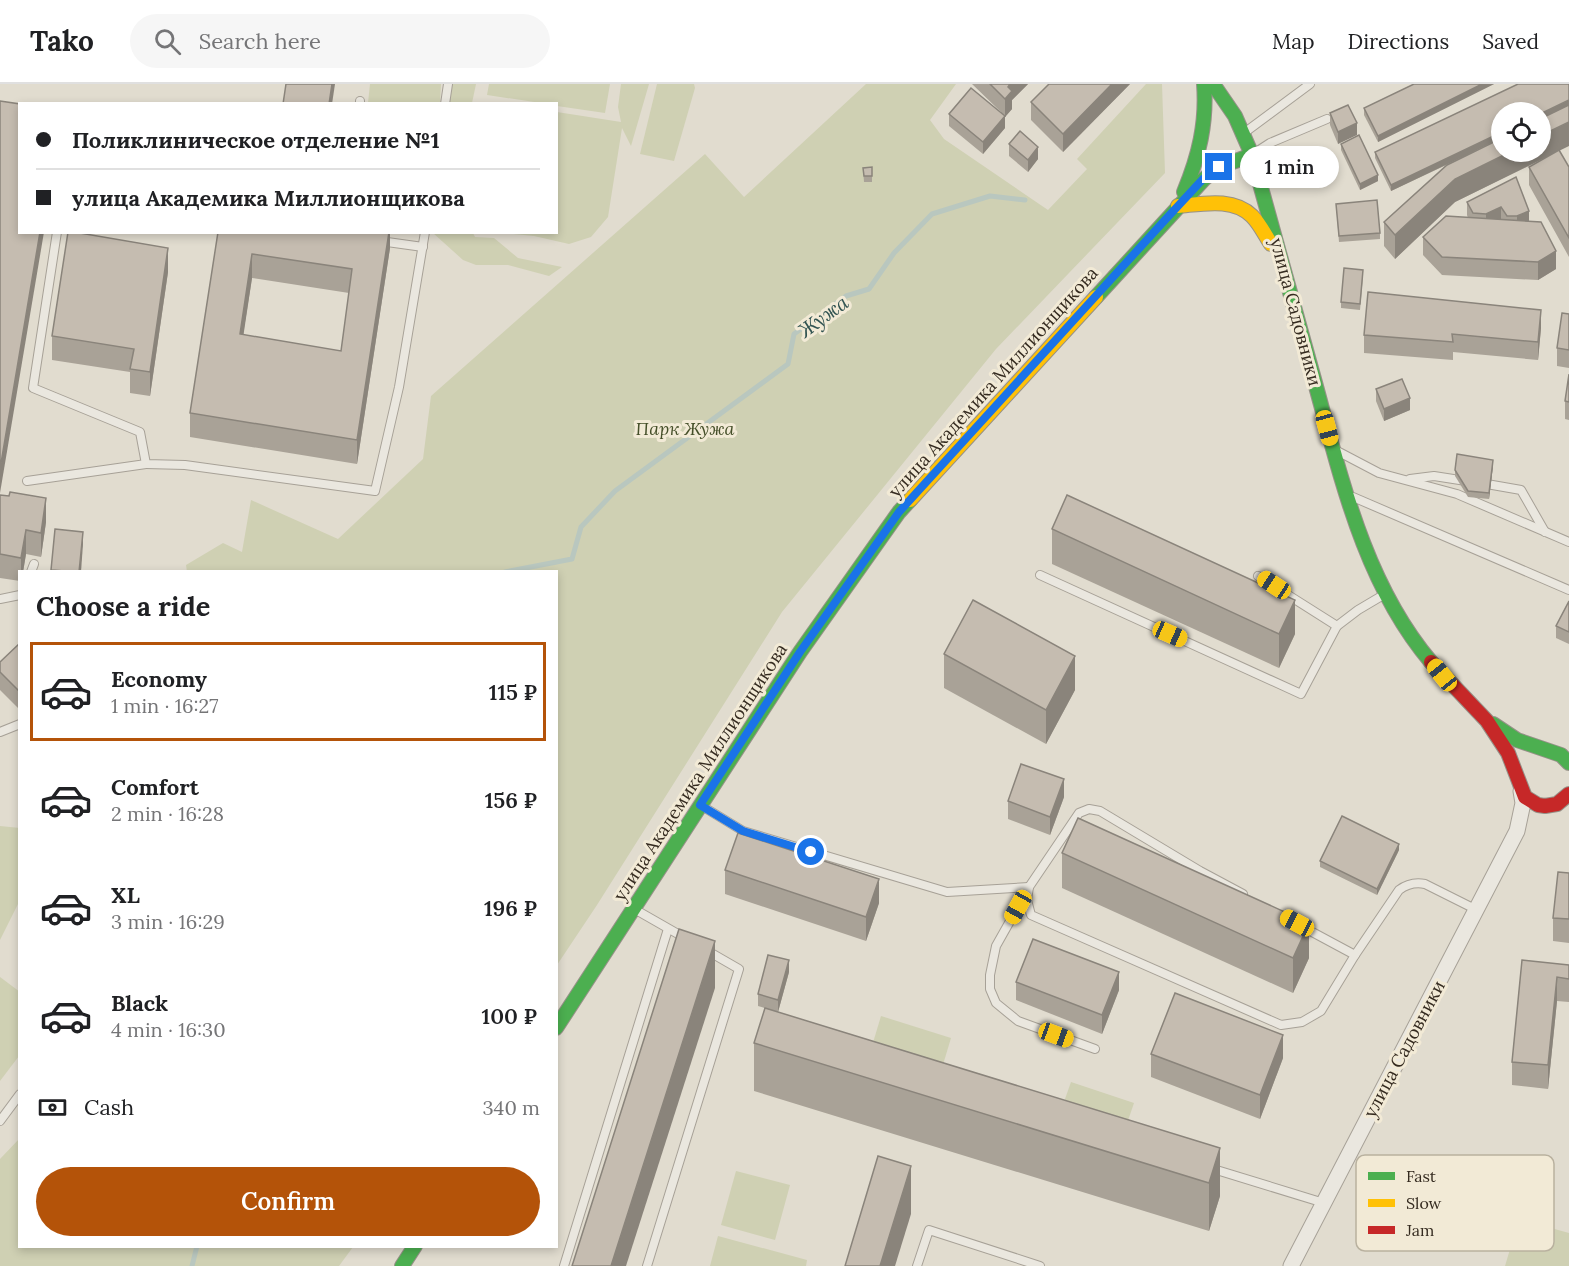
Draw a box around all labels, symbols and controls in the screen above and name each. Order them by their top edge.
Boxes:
search box [130,14,550,68]
text: Tako [30,23,94,59]
icon: search [151,25,184,58]
text: Search here [199,27,321,55]
text: Map [1272,28,1315,55]
text: Directions [1348,28,1449,55]
text: Saved [1482,28,1539,55]
map controls [1491,102,1551,162]
button: locate [1491,102,1551,162]
text: Поликлиническое отделение №1 [72,126,440,154]
callout: 1 min [1240,146,1339,188]
route end [1205,153,1232,180]
text: 1 min [1264,154,1315,179]
text: улица Академика Миллионщикова [72,184,465,212]
street label: улица Садовники [1265,235,1327,389]
street label: улица Академика Миллионщикова [883,262,1103,502]
water label: Жужа [792,290,853,343]
car [1314,408,1340,448]
park label: Парк Жужа [636,417,735,440]
car [1254,568,1294,602]
text: Choose a ride [36,589,210,623]
car [1150,618,1190,650]
street label: улица Академика Миллионщикова [608,639,792,905]
car [1424,655,1460,695]
icon: car [39,665,93,719]
text: Economy [111,665,207,693]
text: 115 ₽ [489,678,537,706]
text: 1 min · 16:27 [111,693,219,718]
icon: car [39,773,93,827]
text: Comfort [111,773,199,801]
text: 156 ₽ [485,786,537,814]
text: 2 min · 16:28 [111,801,224,826]
route start [797,838,824,865]
icon: car [39,881,93,935]
text: XL [111,881,140,909]
car [1001,887,1035,927]
text: 196 ₽ [484,894,537,922]
car [1277,907,1317,939]
text: 3 min · 16:29 [111,909,225,934]
street label: улица Садовники [1358,976,1450,1122]
icon: car [39,989,93,1043]
text: Black [111,989,168,1017]
text: 100 ₽ [482,1002,537,1030]
text: 4 min · 16:30 [111,1017,226,1042]
car [1036,1020,1076,1050]
icon: cash [36,1091,69,1124]
text: Cash [84,1093,134,1121]
text: 340 m [482,1095,540,1120]
legend [1356,1155,1554,1251]
text: Fast [1406,1166,1437,1186]
button: Confirm [36,1167,540,1236]
text: Slow [1406,1193,1442,1213]
text: Jam [1405,1220,1434,1240]

